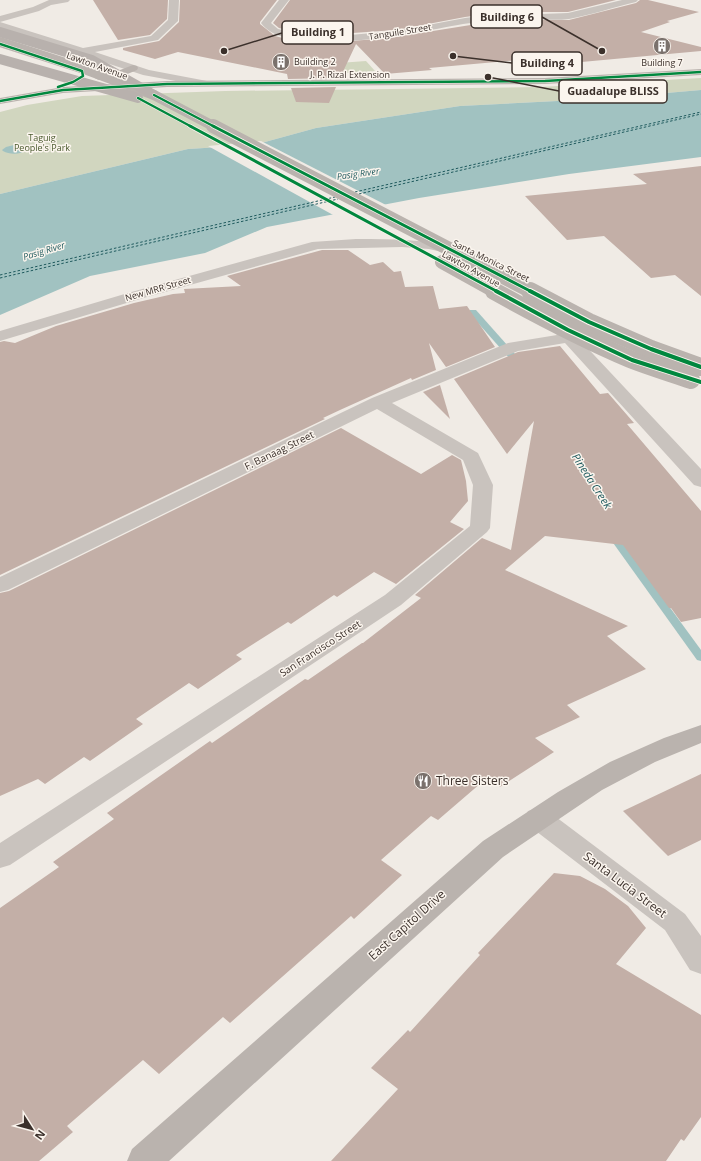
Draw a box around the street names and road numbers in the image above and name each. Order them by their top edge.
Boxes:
street label: Tanguile Street [368,20,432,43]
street label: Lawton Avenue [65,48,130,83]
street label: J. P. Rizal Extension [309,68,390,81]
street label: Santa Monica Street [451,236,532,285]
street label: Lawton Avenue [440,247,503,290]
street label: New MRR Street [123,273,192,304]
street label: F. Banaag Street [242,427,316,473]
street label: San Francisco Street [277,616,364,680]
street label: Santa Lucia Street [580,848,670,922]
street label: East Capitol Drive [365,885,449,964]

